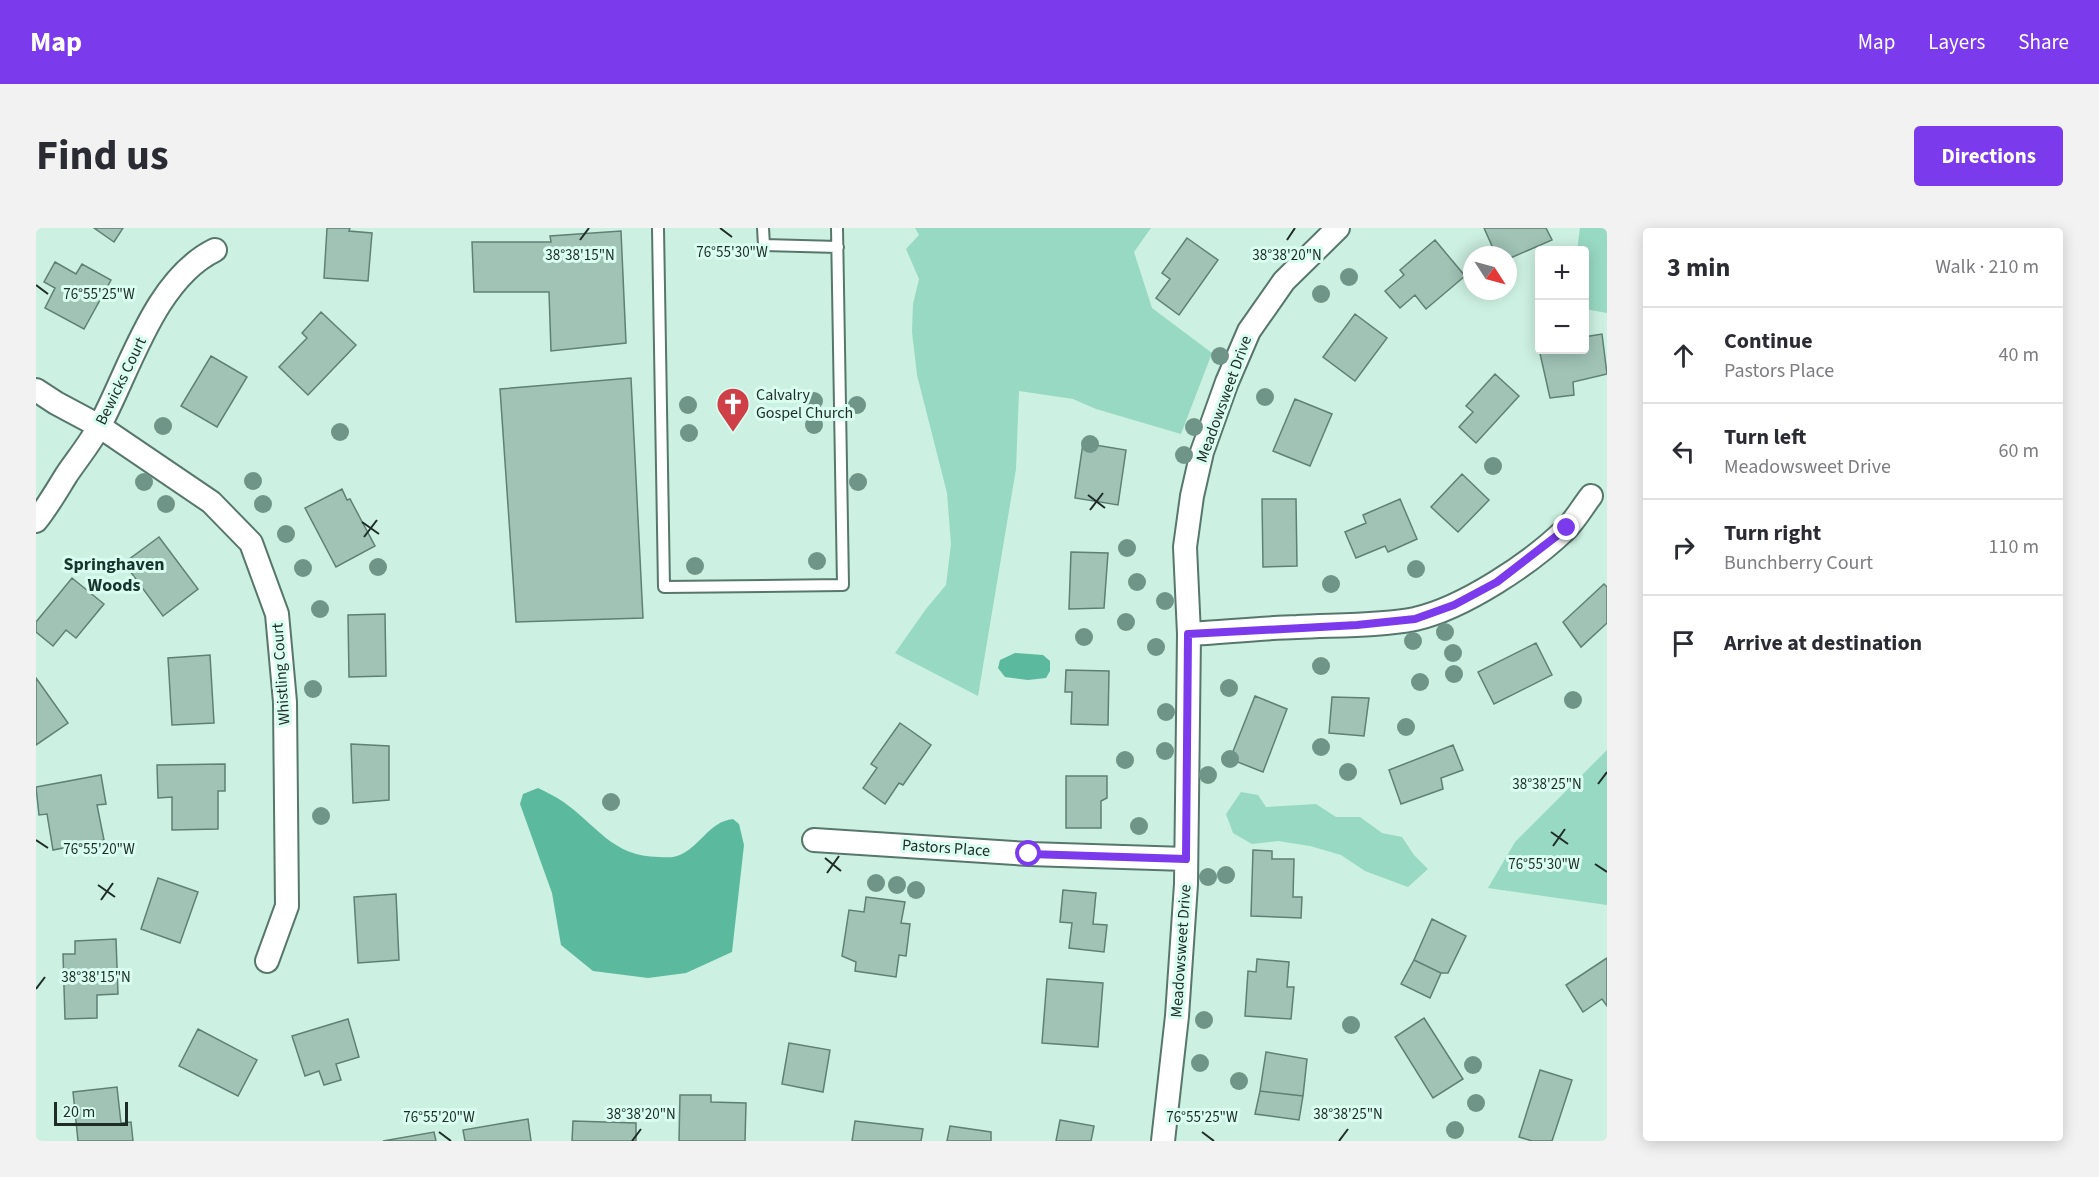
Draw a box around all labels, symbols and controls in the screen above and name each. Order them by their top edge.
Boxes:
text: Map [30,22,82,62]
text: Map [1858,27,1895,57]
text: Layers [1928,27,1985,57]
text: Share [2018,27,2069,57]
text: Find us [36,126,169,186]
button: Directions [1914,126,2063,186]
text: 76°55'30"W [696,242,768,263]
text: 38°38'15"N [545,245,615,266]
text: 38°38'20"N [1252,245,1322,266]
north arrow [1463,246,1517,300]
map controls [1535,246,1589,354]
button: + [1535,246,1589,300]
text: 3 min [1667,249,1730,286]
text: Walk · 210 m [1935,253,2039,281]
text: 76°55'25"W [63,284,135,305]
button: − [1535,300,1589,354]
text: Continue [1724,325,1813,357]
street label: Meadowsweet Drive [1191,332,1257,466]
street label: Bewicks Court [90,333,152,429]
icon: ahead [1667,339,1700,372]
text: 40 m [1999,341,2039,369]
text: Pastors Place [1724,357,1834,385]
place label: Calvalry Gospel Church [756,384,853,424]
church icon: Calvalry Gospel Church [715,386,751,433]
text: Turn left [1724,421,1806,453]
icon: left [1667,435,1700,468]
text: 60 m [1999,437,2039,465]
text: Meadowsweet Drive [1724,453,1891,481]
route end [1553,514,1579,540]
text: Turn right [1724,517,1821,549]
icon: right [1667,531,1700,564]
text: 110 m [1989,533,2039,561]
text: Bunchberry Court [1724,549,1873,577]
district label: Springhaven Woods [63,552,165,598]
street label: Whistling Court [266,622,296,726]
icon: arrive [1667,627,1700,660]
text: Arrive at destination [1724,627,1922,659]
text: 38°38'25"N [1512,774,1582,795]
street label: Pastors Place [901,834,991,862]
text: 76°55'20"W [63,839,135,860]
route start [1015,840,1041,866]
text: 76°55'30"W [1508,854,1580,875]
street label: Meadowsweet Drive [1165,884,1197,1018]
text: 38°38'15"N [61,967,131,988]
scale bar [54,1099,128,1126]
text: 20 m [63,1101,95,1123]
text: 38°38'20"N [606,1104,676,1125]
text: 38°38'25"N [1313,1104,1383,1125]
text: 76°55'20"W [403,1107,475,1128]
text: 76°55'25"W [1166,1107,1238,1128]

